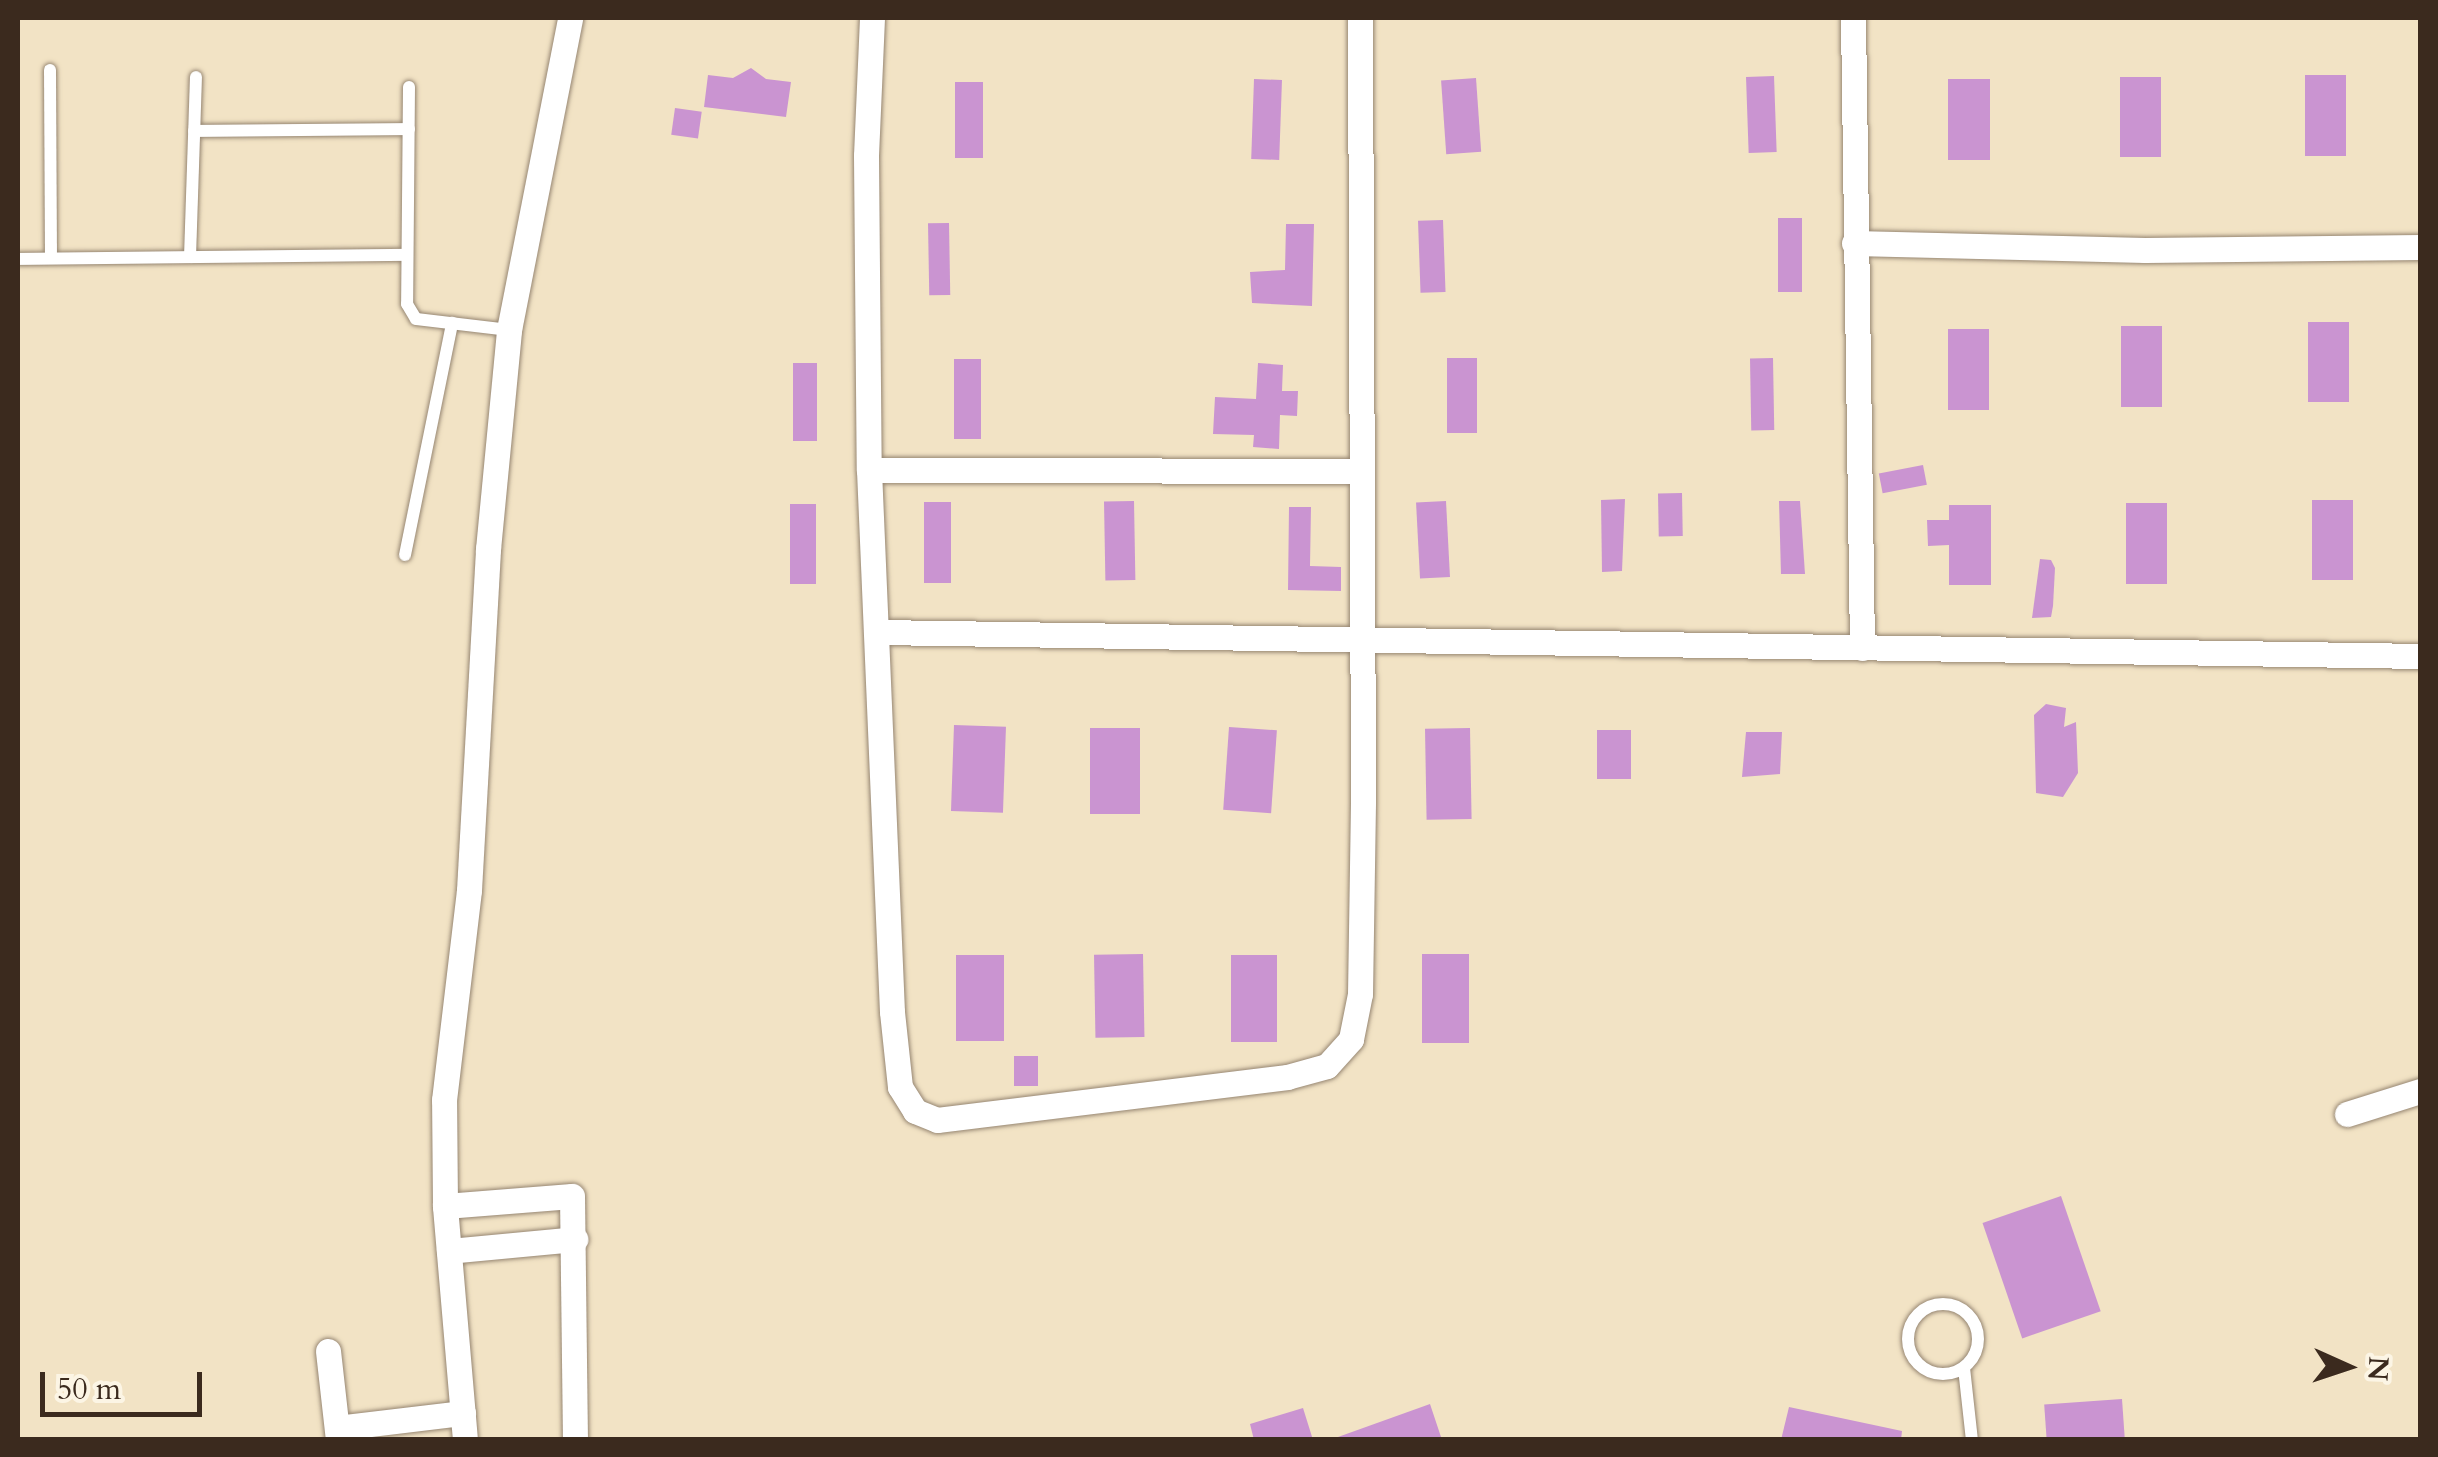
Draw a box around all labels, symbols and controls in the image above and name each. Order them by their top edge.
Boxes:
north arrow [2298,1317,2398,1417]
scale bar [45,1352,208,1414]
text: N [2358,1355,2398,1382]
text: 50 m [57,1369,121,1410]

